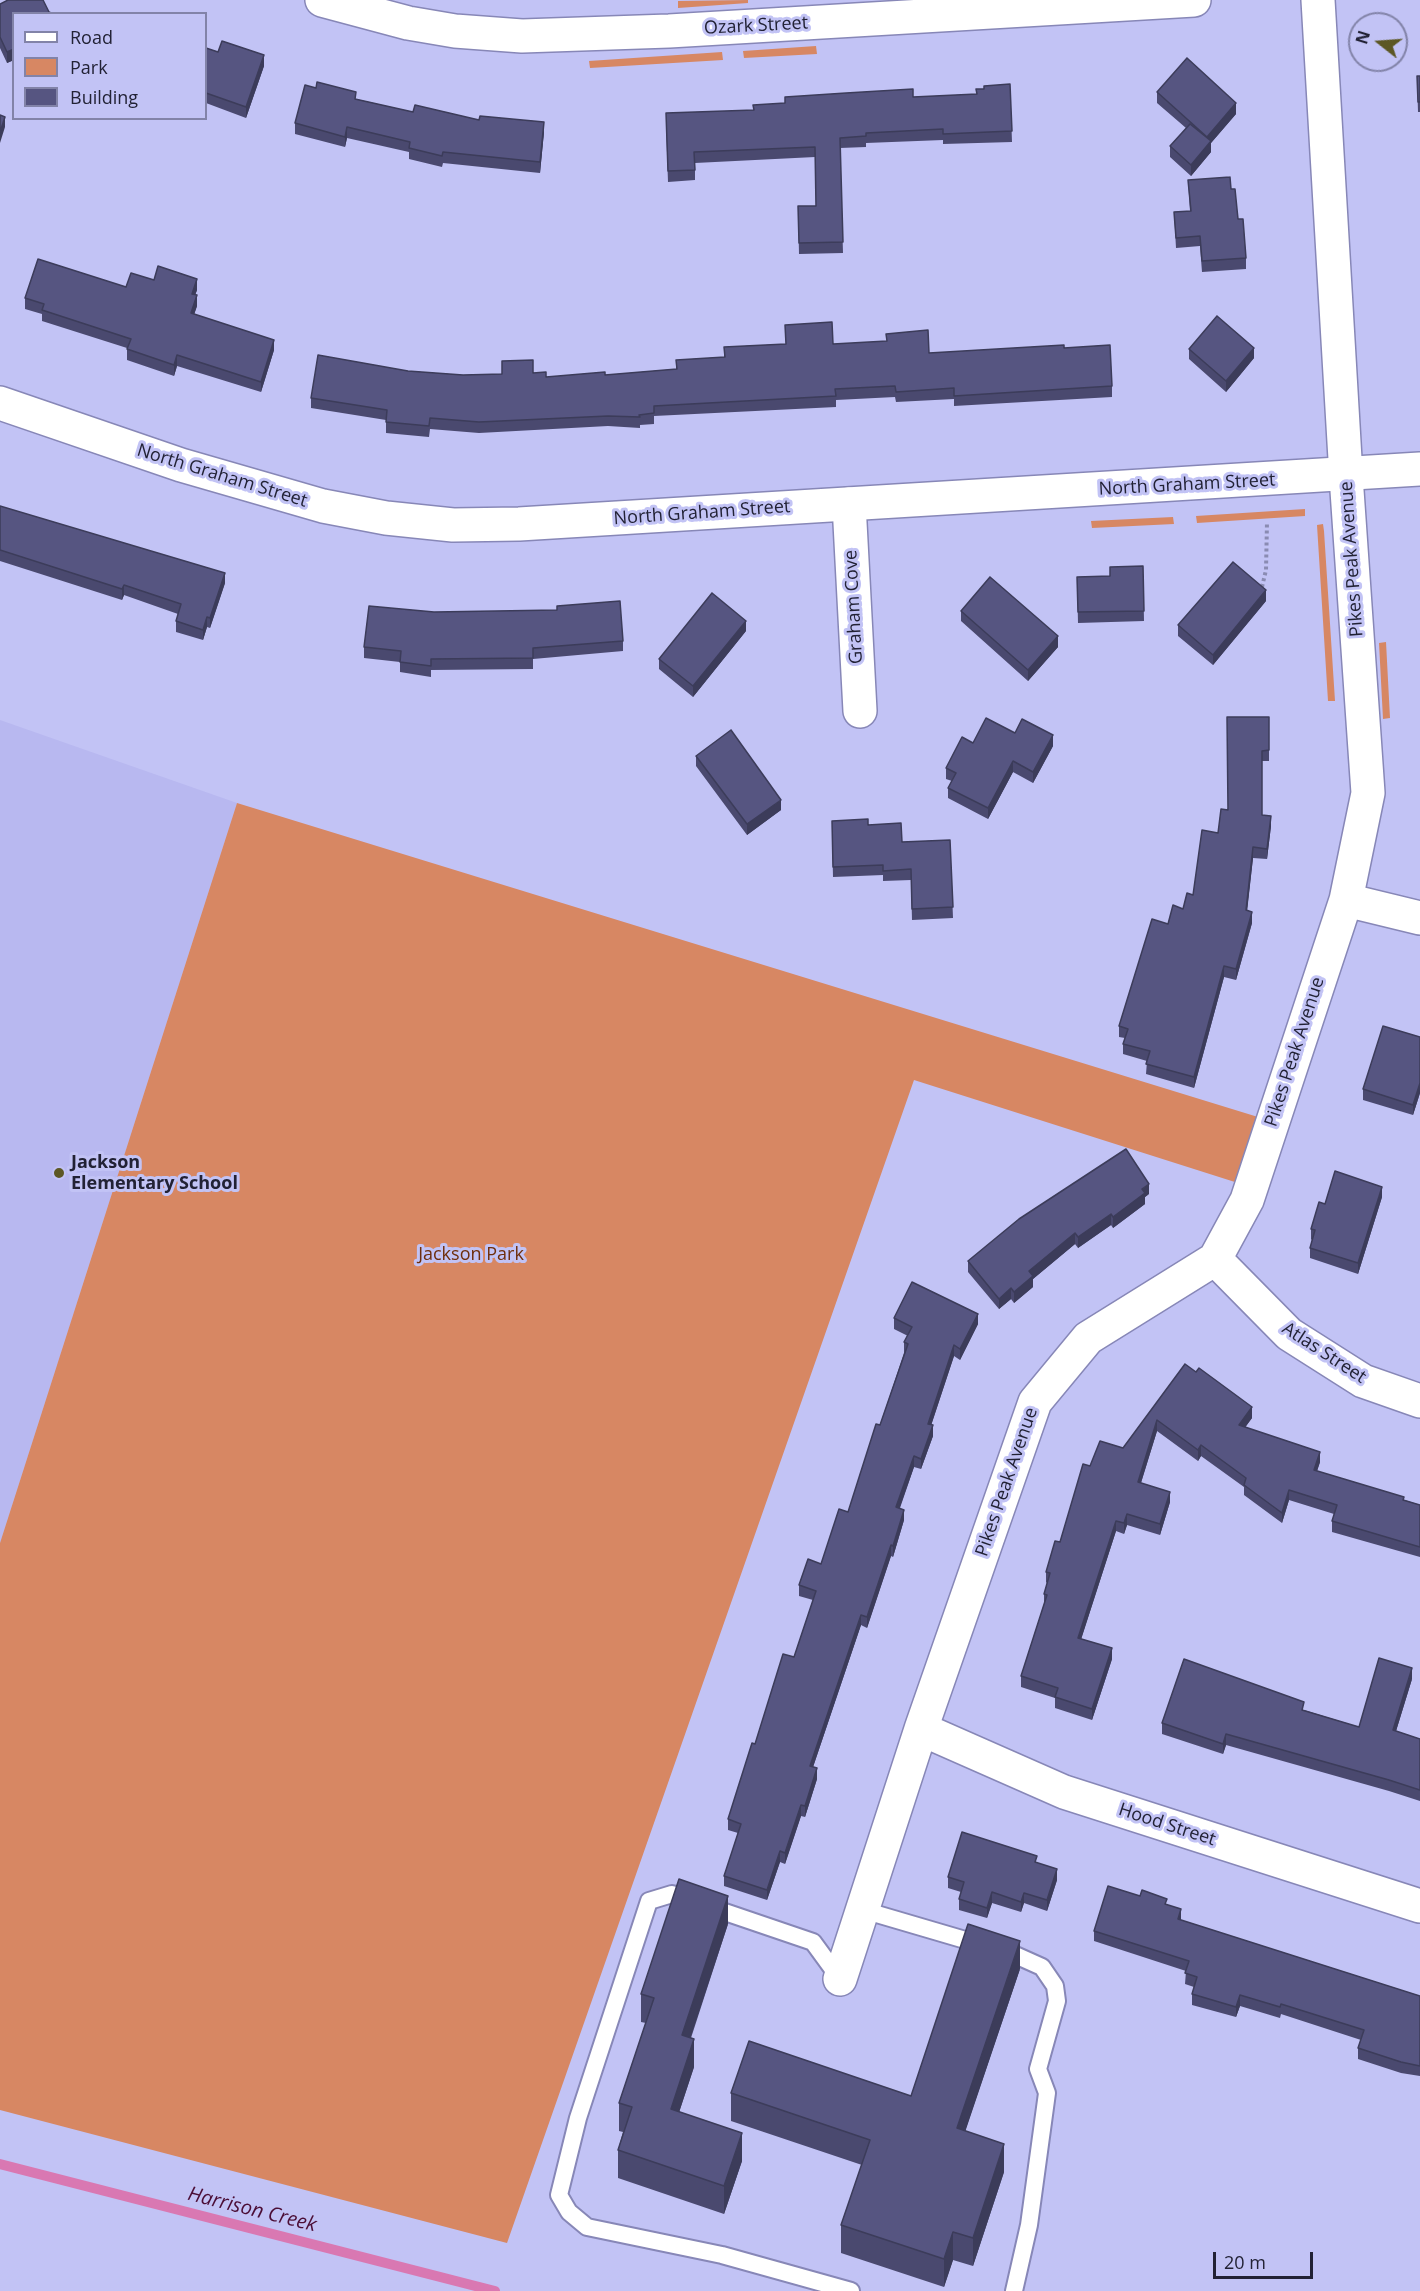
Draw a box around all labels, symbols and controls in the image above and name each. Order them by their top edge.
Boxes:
legend [12,12,207,120]
street label: Ozark Street [703,12,809,40]
north arrow [1348,12,1408,72]
text: Road [70,25,113,49]
text: N [1350,28,1375,47]
text: Park [70,55,108,79]
text: Building [70,85,138,109]
street label: North Graham Street [134,440,310,512]
street label: North Graham Street [1098,470,1276,500]
street label: Pikes Peak Avenue [1336,480,1368,638]
street label: North Graham Street [613,496,791,530]
street label: Graham Cove [840,549,868,665]
street label: Pikes Peak Avenue [1261,975,1329,1129]
place label: Jackson Elementary School [71,1152,238,1194]
marker: Jackson Elementary School [52,1166,66,1180]
park label: Jackson Park [418,1244,524,1266]
street label: Atlas Street [1278,1318,1370,1388]
street label: Pikes Peak Avenue [971,1405,1043,1559]
street label: Hood Street [1116,1799,1218,1851]
water label: Harrison Creek [185,2182,319,2238]
scale bar [1216,2240,1316,2278]
text: 20 m [1224,2250,1266,2274]

